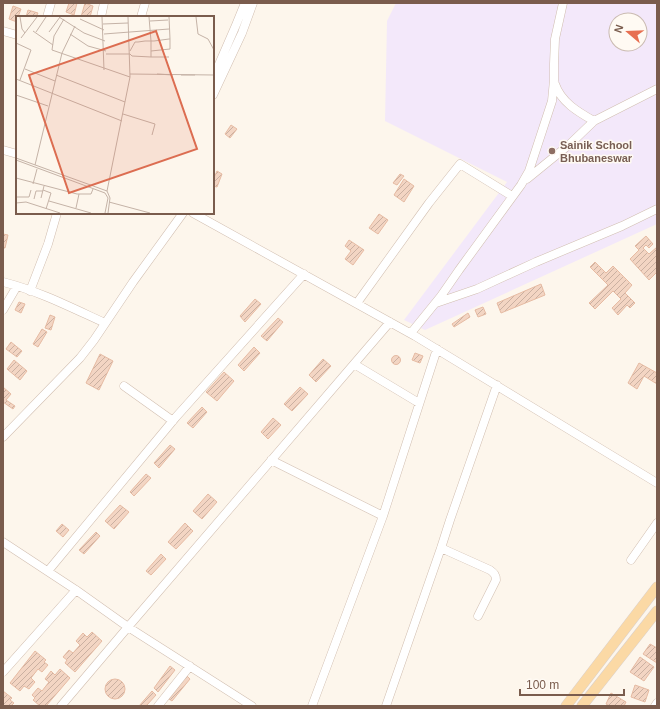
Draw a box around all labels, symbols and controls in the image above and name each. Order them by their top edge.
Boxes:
north arrow [608,12,648,52]
inset map [16,16,214,214]
text: N [612,23,626,34]
place label: Sainik School Bhubaneswar [560,139,633,164]
marker: Sainik School Bhubaneswar [547,146,557,156]
scale bar [520,671,624,697]
text: 100 m [526,678,559,692]

